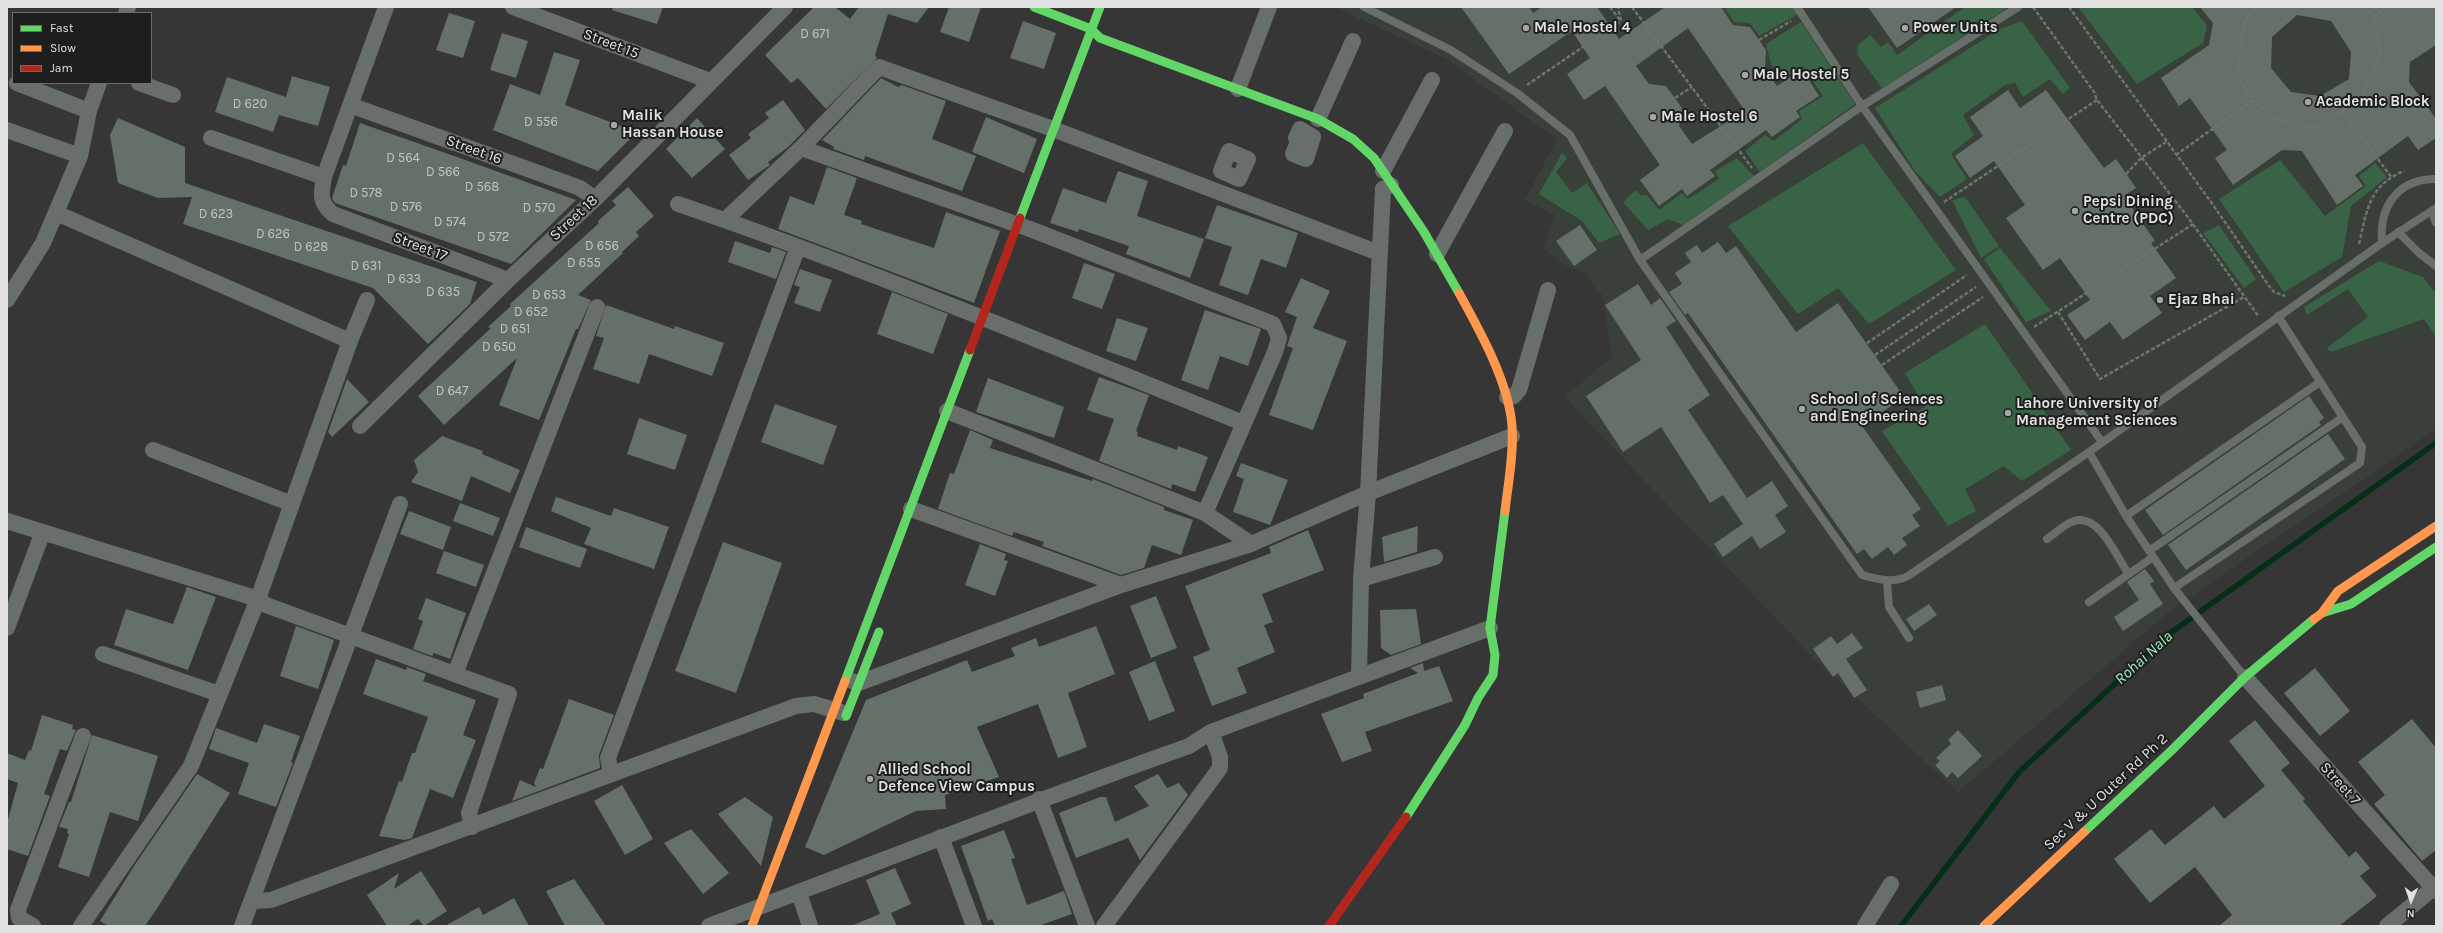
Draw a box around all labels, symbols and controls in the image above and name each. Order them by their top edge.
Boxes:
legend [12,12,152,84]
place label: Male Hostel 4 [1534,19,1630,37]
place label: Power Units [1913,19,1998,37]
text: Fast [50,21,73,35]
marker: Male Hostel 4 [1521,23,1531,33]
marker: Power Units [1900,23,1910,33]
street label: Street 15 [581,25,641,63]
house number: D 671 [800,26,830,42]
text: Slow [50,41,76,55]
text: Jam [50,61,73,75]
place label: Male Hostel 5 [1753,66,1849,84]
marker: Male Hostel 5 [1740,70,1750,80]
place label: Academic Block [2316,93,2430,111]
house number: D 620 [233,96,267,112]
marker: Academic Block [2303,97,2313,107]
place label: Malik Hassan House [622,107,723,142]
place label: Male Hostel 6 [1661,108,1758,126]
marker: Male Hostel 6 [1648,112,1658,122]
house number: D 556 [524,114,558,130]
marker: Malik Hassan House [609,120,619,130]
street label: Street 16 [444,132,504,168]
house number: D 564 [386,150,420,166]
house number: D 566 [426,164,460,180]
house number: D 568 [465,179,499,195]
house number: D 578 [349,185,383,201]
street label: Street 18 [546,191,602,245]
place label: Pepsi Dining Centre (PDC) [2083,193,2174,228]
house number: D 576 [390,199,422,215]
house number: D 570 [523,200,555,216]
house number: D 623 [199,206,233,222]
marker: Pepsi Dining Centre (PDC) [2070,206,2080,216]
house number: D 574 [434,214,466,230]
house number: D 626 [256,226,290,242]
street label: Street 17 [390,228,450,266]
house number: D 572 [477,229,509,245]
house number: D 656 [585,238,619,254]
house number: D 628 [294,239,328,255]
house number: D 655 [567,255,601,271]
house number: D 631 [350,258,382,274]
house number: D 633 [387,271,421,287]
house number: D 635 [426,284,460,300]
house number: D 653 [532,287,566,303]
place label: Ejaz Bhai [2168,291,2235,309]
marker: Ejaz Bhai [2155,295,2165,305]
house number: D 652 [514,304,548,320]
house number: D 651 [500,321,530,337]
house number: D 650 [482,339,516,355]
house number: D 647 [436,383,468,399]
place label: School of Sciences and Engineering [1810,391,1944,426]
place label: Lahore University of Management Sciences [2016,395,2177,430]
marker: School of Sciences and Engineering [1797,404,1807,414]
marker: Lahore University of Management Sciences [2003,408,2013,418]
water label: Rohai Nala [2111,627,2177,689]
street label: Sec V & U Outer Rd Ph 2 [2040,730,2172,854]
street label: Street 7 [2316,759,2364,809]
place label: Allied School Defence View Campus [878,761,1035,796]
marker: Allied School Defence View Campus [865,774,875,784]
north arrow [2391,881,2431,921]
text: N [2406,907,2415,920]

